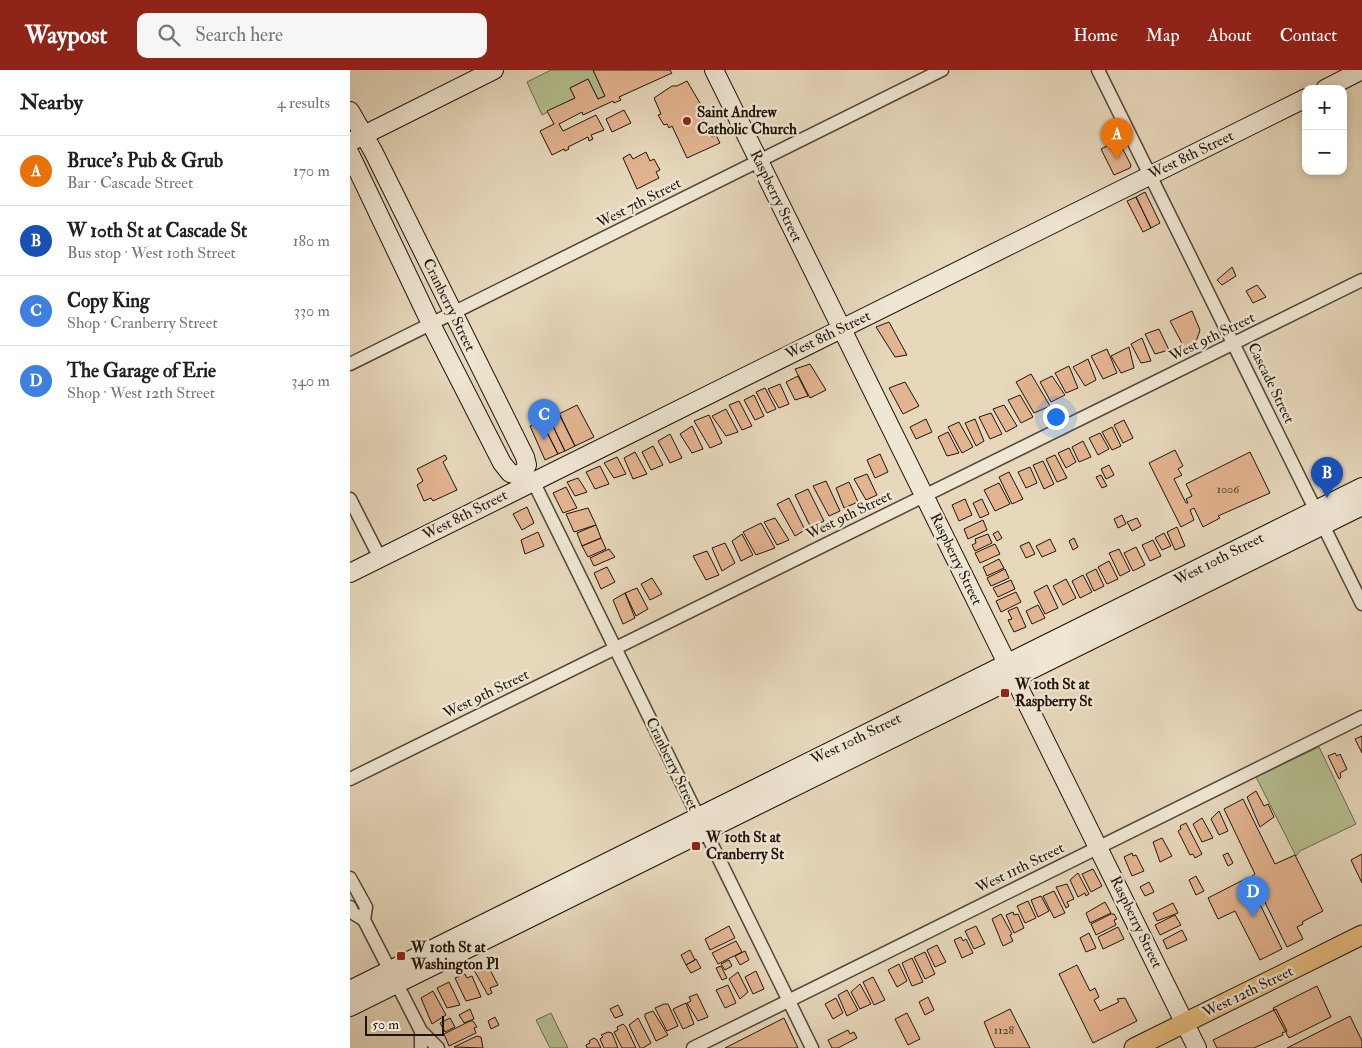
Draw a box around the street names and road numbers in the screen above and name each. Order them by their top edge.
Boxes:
street label: West 8th Street [1144,126,1237,184]
street label: Raspberry Street [745,147,807,246]
street label: West 7th Street [593,174,685,233]
street label: Cranberry Street [418,255,480,355]
street label: West 8th Street [781,306,874,364]
street label: West 9th Street [1165,308,1258,366]
street label: Cascade Street [1243,340,1299,427]
street label: West 8th Street [419,485,511,545]
street label: West 9th Street [802,486,895,544]
street label: Raspberry Street [925,510,987,609]
street label: West 10th Street [1170,528,1267,590]
street label: West 9th Street [439,665,532,723]
street label: West 10th Street [807,709,904,770]
street label: Cranberry Street [641,714,703,814]
street label: West 11th Street [972,838,1067,898]
street label: Raspberry Street [1105,873,1167,972]
street label: West 12th Street [1199,962,1296,1023]

